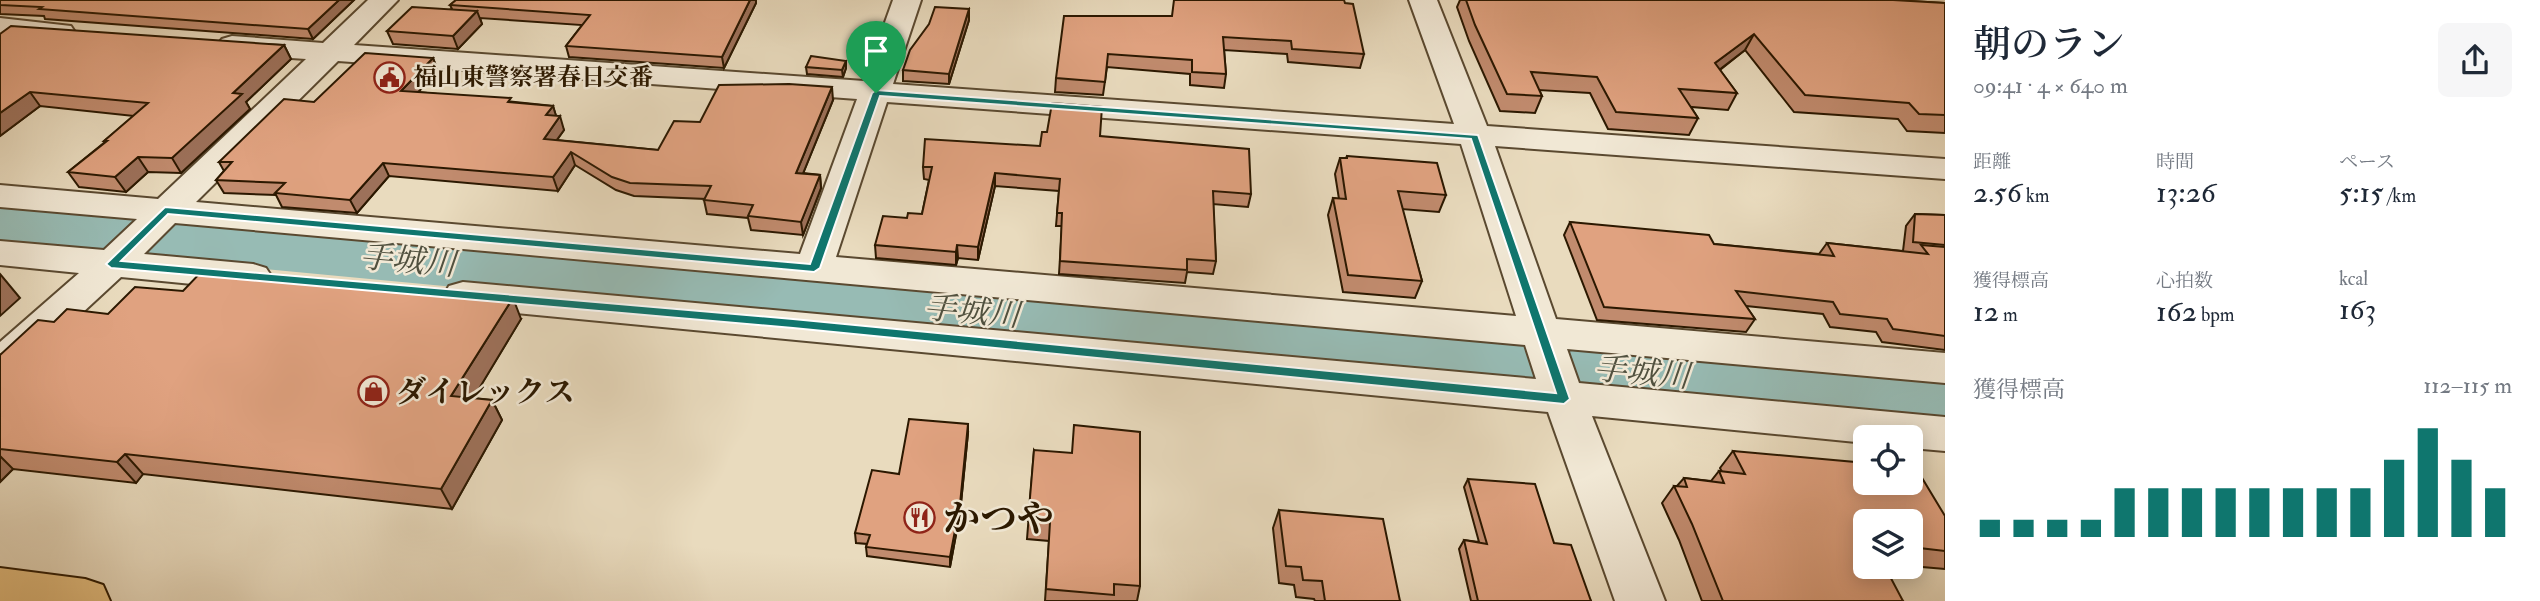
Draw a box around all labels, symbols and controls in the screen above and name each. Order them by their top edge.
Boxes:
pin [846,21,906,93]
text: 朝のラン [1973,21,2125,69]
button: share [2438,23,2512,97]
icon: arrive [857,32,895,70]
public building icon: 福山東警察署春日交番 [373,60,407,94]
place label: 福山東警察署春日交番 [413,62,653,93]
text: 09:41 · 4 × 640 m [1973,71,2128,100]
text: 距離 [1973,150,2011,174]
text: 時間 [2156,150,2194,174]
text: ペース [2339,150,2395,174]
text: 2.56 [1973,174,2022,211]
text: 13:26 [2156,174,2216,211]
text: 5:15 [2339,174,2383,211]
text: km [2022,184,2050,208]
text: /km [2383,184,2416,208]
water label: 手城川 [358,237,460,285]
text: kcal [2339,267,2368,291]
text: 獲得標高 [1973,269,2049,293]
text: 心拍数 [2156,269,2213,293]
water label: 手城川 [922,288,1024,336]
text: 163 [2339,291,2376,328]
text: 12 [1973,293,1999,330]
text: 162 [2156,293,2197,330]
text: m [1999,303,2018,327]
text: bpm [2197,303,2235,327]
water label: 手城川 [1592,349,1694,397]
text: 112–115 m [2423,371,2512,400]
place label: ダイレックス [396,374,575,411]
shop icon: ダイレックス [356,375,390,409]
text: 獲得標高 [1973,375,2065,404]
map controls [1853,425,1923,579]
button: locate [1853,425,1923,495]
place label: かつや [943,496,1054,543]
restaurant icon: かつや [903,501,937,535]
button: layers [1853,509,1923,579]

